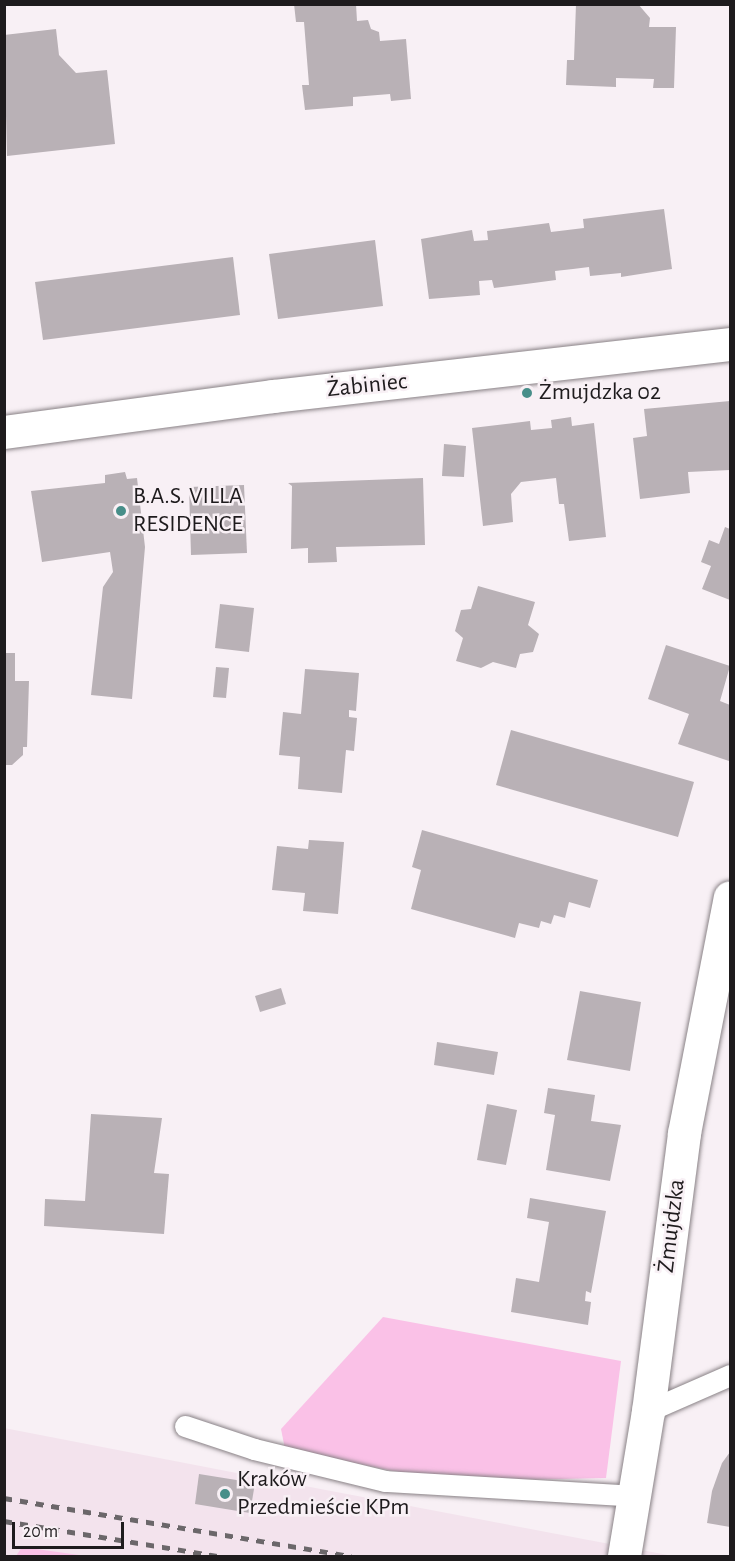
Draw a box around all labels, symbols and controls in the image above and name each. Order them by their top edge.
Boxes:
street label: Żabiniec [326,367,408,405]
place label: Żmujdzka 02 [539,379,661,407]
marker: Żmujdzka 02 [520,386,534,400]
place label: B.A.S. VILLA RESIDENCE [133,483,243,539]
marker: B.A.S. VILLA RESIDENCE [114,504,128,518]
street label: Żmujdzka [652,1177,692,1275]
place label: Kraków Przedmieście KPm [237,1466,409,1522]
marker: Kraków Przedmieście KPm [218,1487,232,1501]
scale bar [15,1510,128,1548]
text: 20 m [23,1523,58,1541]

